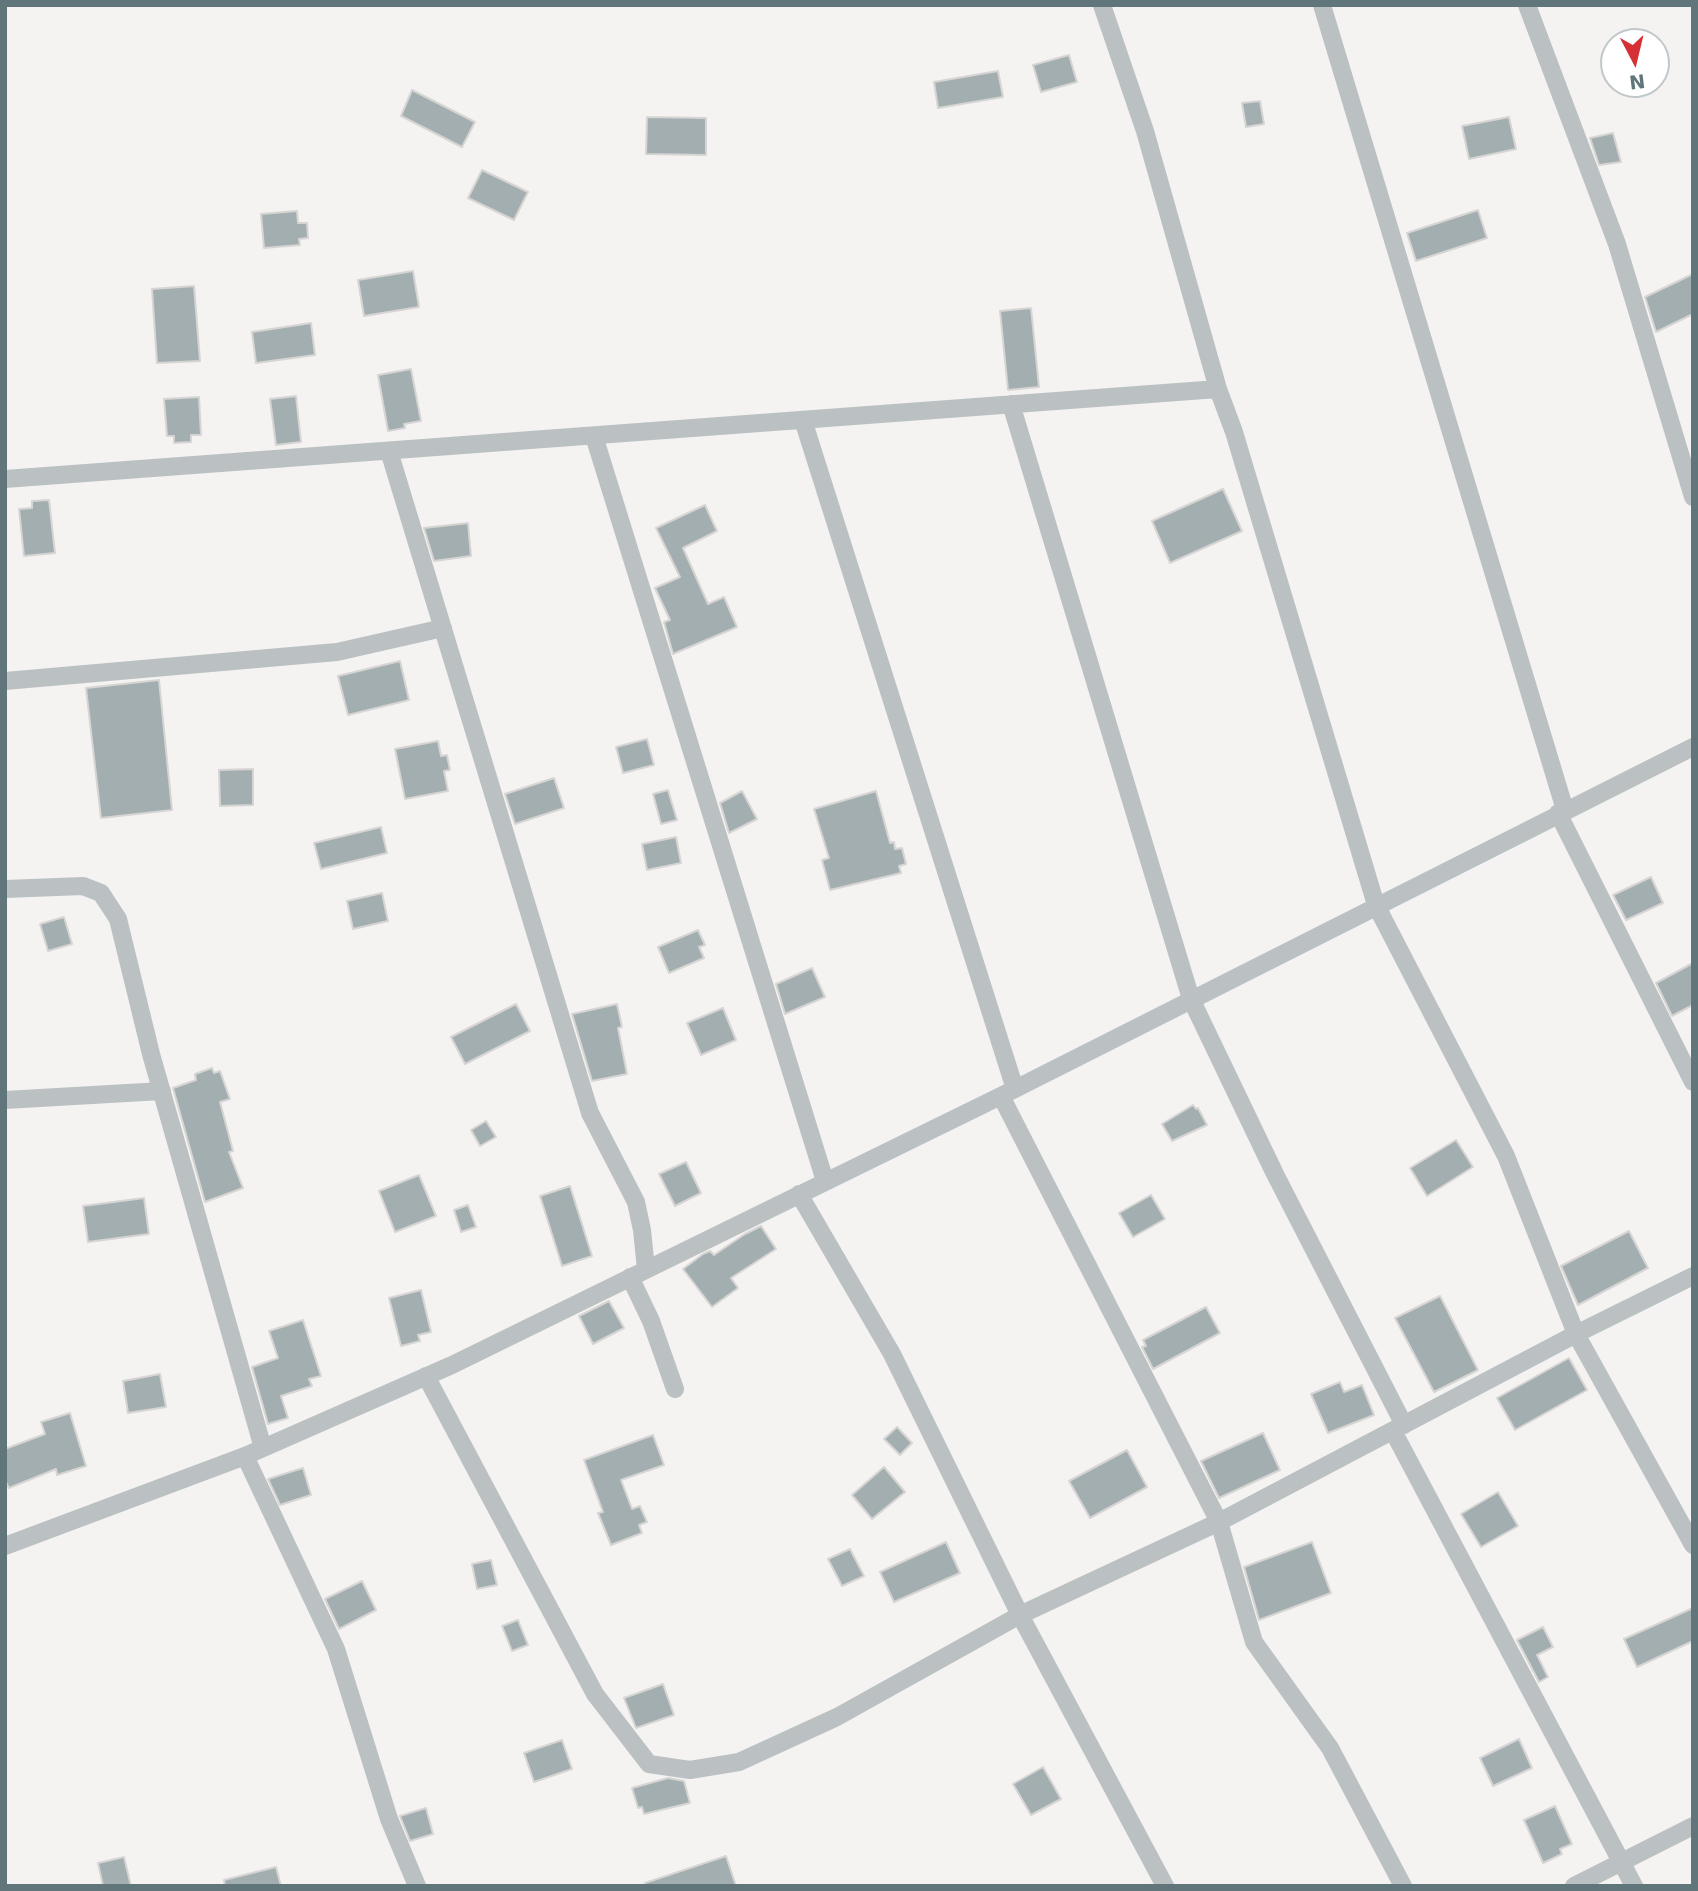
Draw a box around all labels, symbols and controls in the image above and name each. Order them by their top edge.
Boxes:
north arrow [1600,28,1670,98]
text: N [1628,70,1647,94]

